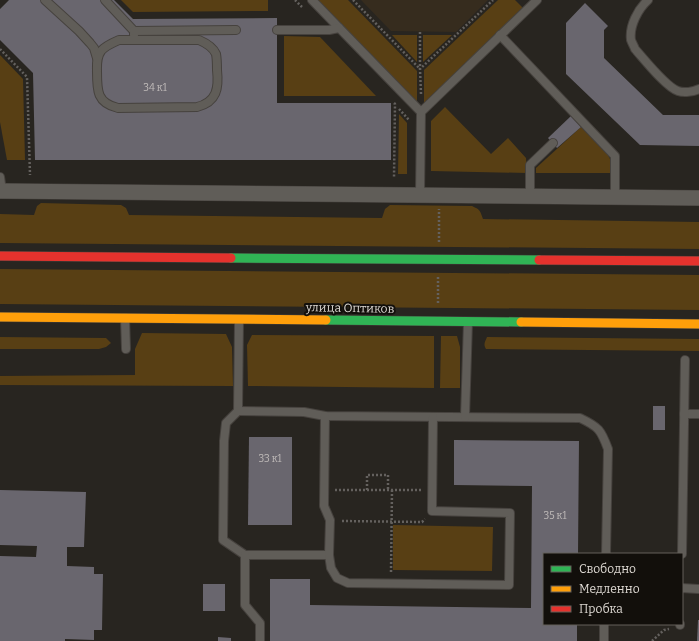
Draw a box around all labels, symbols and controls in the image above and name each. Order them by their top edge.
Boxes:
house number: 34 к1 [143,82,167,94]
street label: улица Оптиков [305,300,395,316]
house number: 33 к1 [258,453,282,465]
house number: 35 к1 [544,510,566,522]
legend [543,553,683,625]
text: Свободно [579,562,636,576]
text: Медленно [579,582,640,596]
text: Пробка [579,602,623,616]

